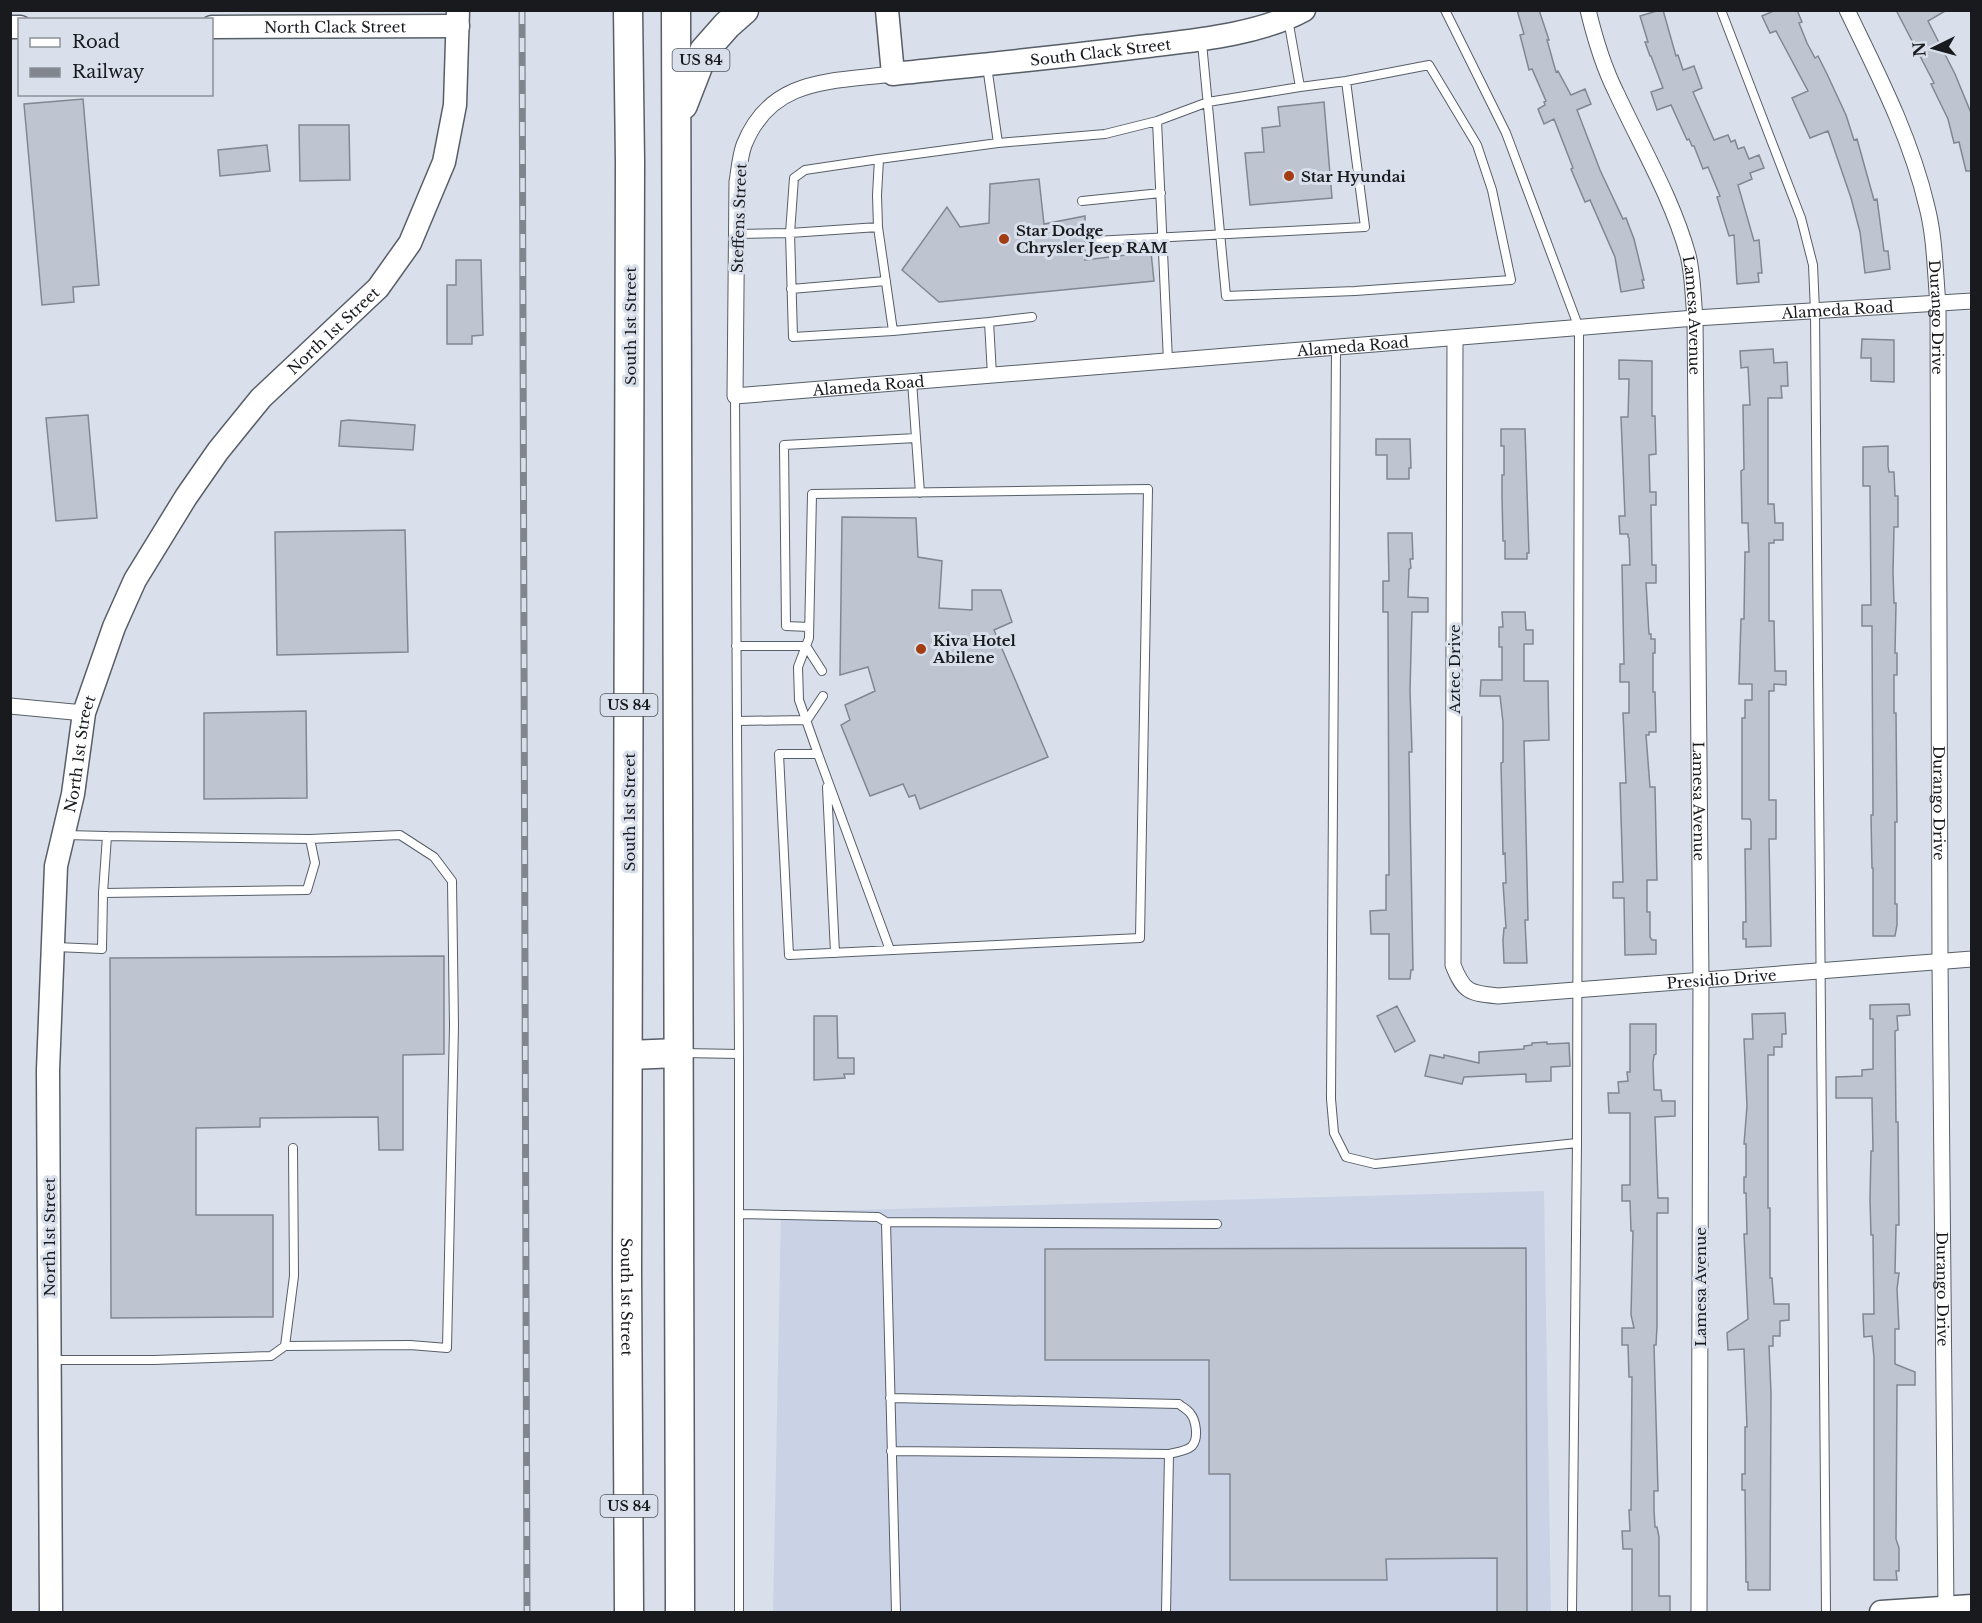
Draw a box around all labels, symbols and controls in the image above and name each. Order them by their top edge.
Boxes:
street label: North Clack Street [264,17,406,36]
legend [18,18,213,96]
north arrow [1904,18,1964,78]
text: Road [72,31,120,53]
street label: South Clack Street [1029,34,1172,69]
text: N [1908,41,1930,58]
road number: US 84 [672,49,730,71]
text: Railway [72,61,145,83]
street label: Steffens Street [728,162,750,273]
place label: Star Hyundai [1301,167,1406,186]
marker: Star Hyundai [1282,169,1296,183]
place label: Star Dodge Chrysler Jeep RAM [1016,221,1168,257]
marker: Star Dodge Chrysler Jeep RAM [997,232,1011,246]
street label: Lamesa Avenue [1679,254,1705,375]
street label: Durango Drive [1925,259,1948,375]
street label: South 1st Street [621,266,640,385]
street label: North 1st Street [283,282,383,378]
street label: Alameda Road [1780,296,1894,322]
street label: Alameda Road [1295,332,1410,360]
street label: Alameda Road [811,371,925,399]
street label: Aztec Drive [1445,624,1464,715]
place label: Kiva Hotel Abilene [932,631,1017,667]
marker: Kiva Hotel Abilene [914,642,928,656]
street label: North 1st Street [59,692,99,814]
road number: US 84 [600,694,658,716]
street label: Lamesa Avenue [1689,741,1709,861]
street label: Durango Drive [1930,746,1949,861]
street label: South 1st Street [620,752,639,871]
street label: Presidio Drive [1666,965,1777,992]
street label: North 1st Street [40,1177,59,1296]
street label: Lamesa Avenue [1691,1227,1710,1347]
street label: Durango Drive [1933,1232,1953,1347]
street label: South 1st Street [617,1238,637,1357]
road number: US 84 [600,1495,658,1517]

